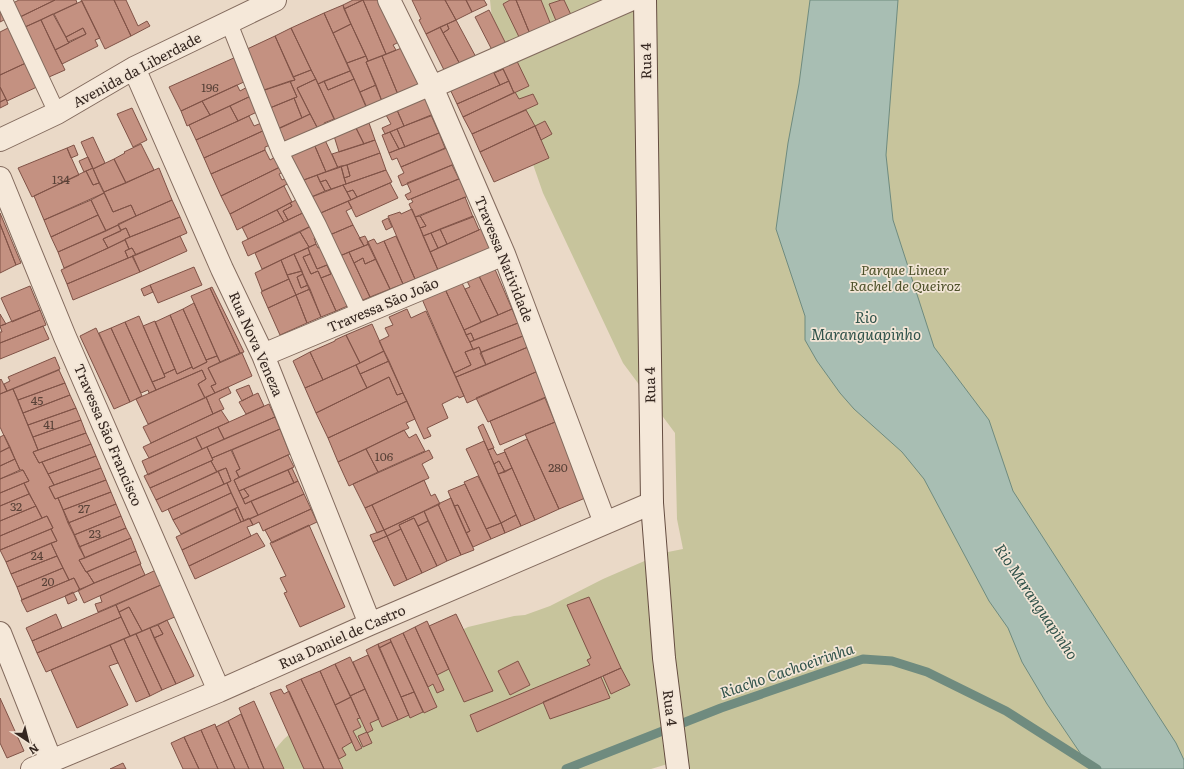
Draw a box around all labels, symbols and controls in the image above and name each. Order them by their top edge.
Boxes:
street label: Avenida da Liberdade [69,27,204,112]
street label: Rua 4 [635,42,655,79]
house number: 196 [201,78,219,96]
house number: 134 [52,170,70,188]
street label: Travessa Natividade [471,193,539,325]
park label: Parque Linear Rachel de Queiroz [850,259,961,295]
street label: Travessa São João [324,272,441,337]
street label: Rua Nova Veneza [225,288,289,400]
water label: Rio Maranguapinho [811,305,921,345]
street label: Travessa São Francisco [70,360,148,509]
street label: Rua 4 [639,366,659,403]
house number: 45 [31,391,43,409]
house number: 41 [43,415,55,433]
house number: 106 [375,447,394,465]
house number: 280 [548,458,568,476]
house number: 32 [10,497,22,515]
house number: 27 [78,499,90,517]
house number: 23 [89,524,101,542]
water label: Rio Maranguapinho [990,539,1085,664]
house number: 24 [31,546,44,564]
house number: 20 [41,572,55,590]
street label: Rua Daniel de Castro [275,599,408,673]
water label: Riacho Cachoeirinha [716,636,857,703]
street label: Rua 4 [659,689,683,727]
north arrow [8,721,48,761]
text: N [26,741,43,759]

